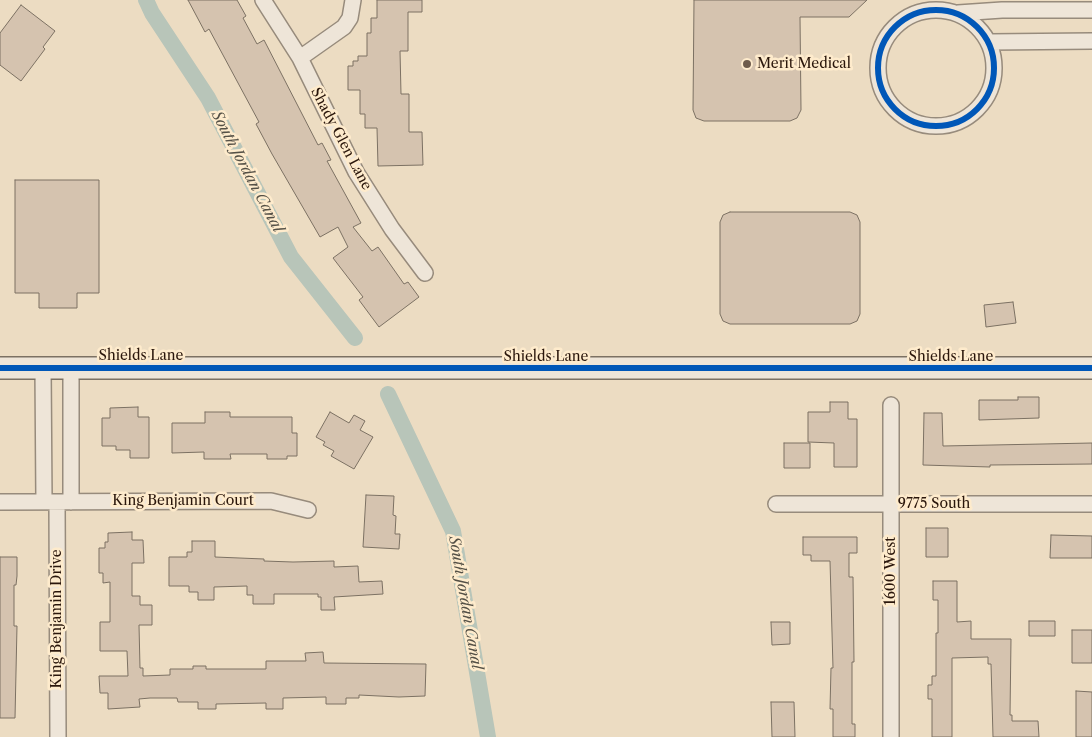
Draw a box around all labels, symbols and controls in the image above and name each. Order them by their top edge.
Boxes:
place label: Merit Medical [757,56,851,72]
marker: Merit Medical [741,58,753,70]
street label: Shady Glen Lane [307,85,375,193]
water label: South Jordan Canal [207,108,287,236]
street label: Shields Lane [99,348,183,364]
street label: Shields Lane [504,349,588,365]
street label: Shields Lane [909,349,993,365]
street label: King Benjamin Court [112,493,254,509]
street label: 9775 South [898,496,970,512]
water label: South Jordan Canal [444,535,486,671]
street label: 1600 West [883,537,899,605]
street label: King Benjamin Drive [49,550,65,688]

